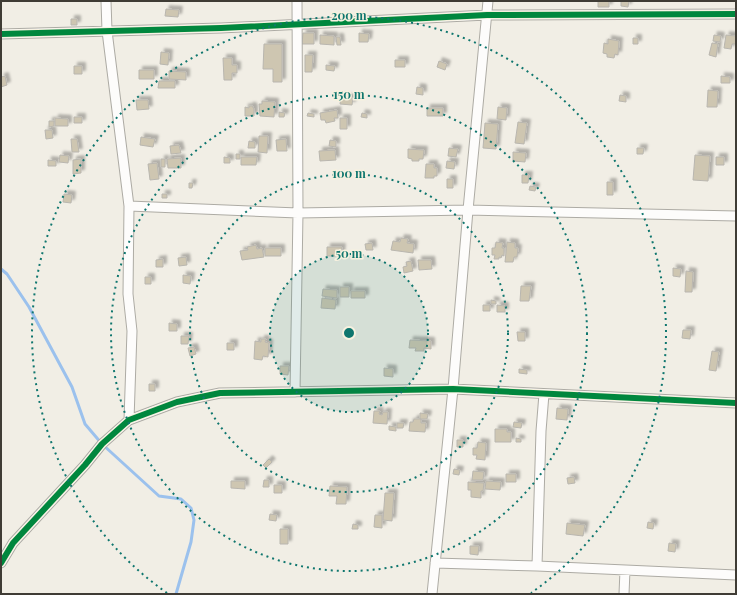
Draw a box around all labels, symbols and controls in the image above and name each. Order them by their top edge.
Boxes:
text: 200 m [331,7,367,23]
text: 150 m [333,86,365,102]
text: 100 m [332,165,366,181]
text: 50 m [336,245,363,261]
centre of rings [342,326,356,340]

